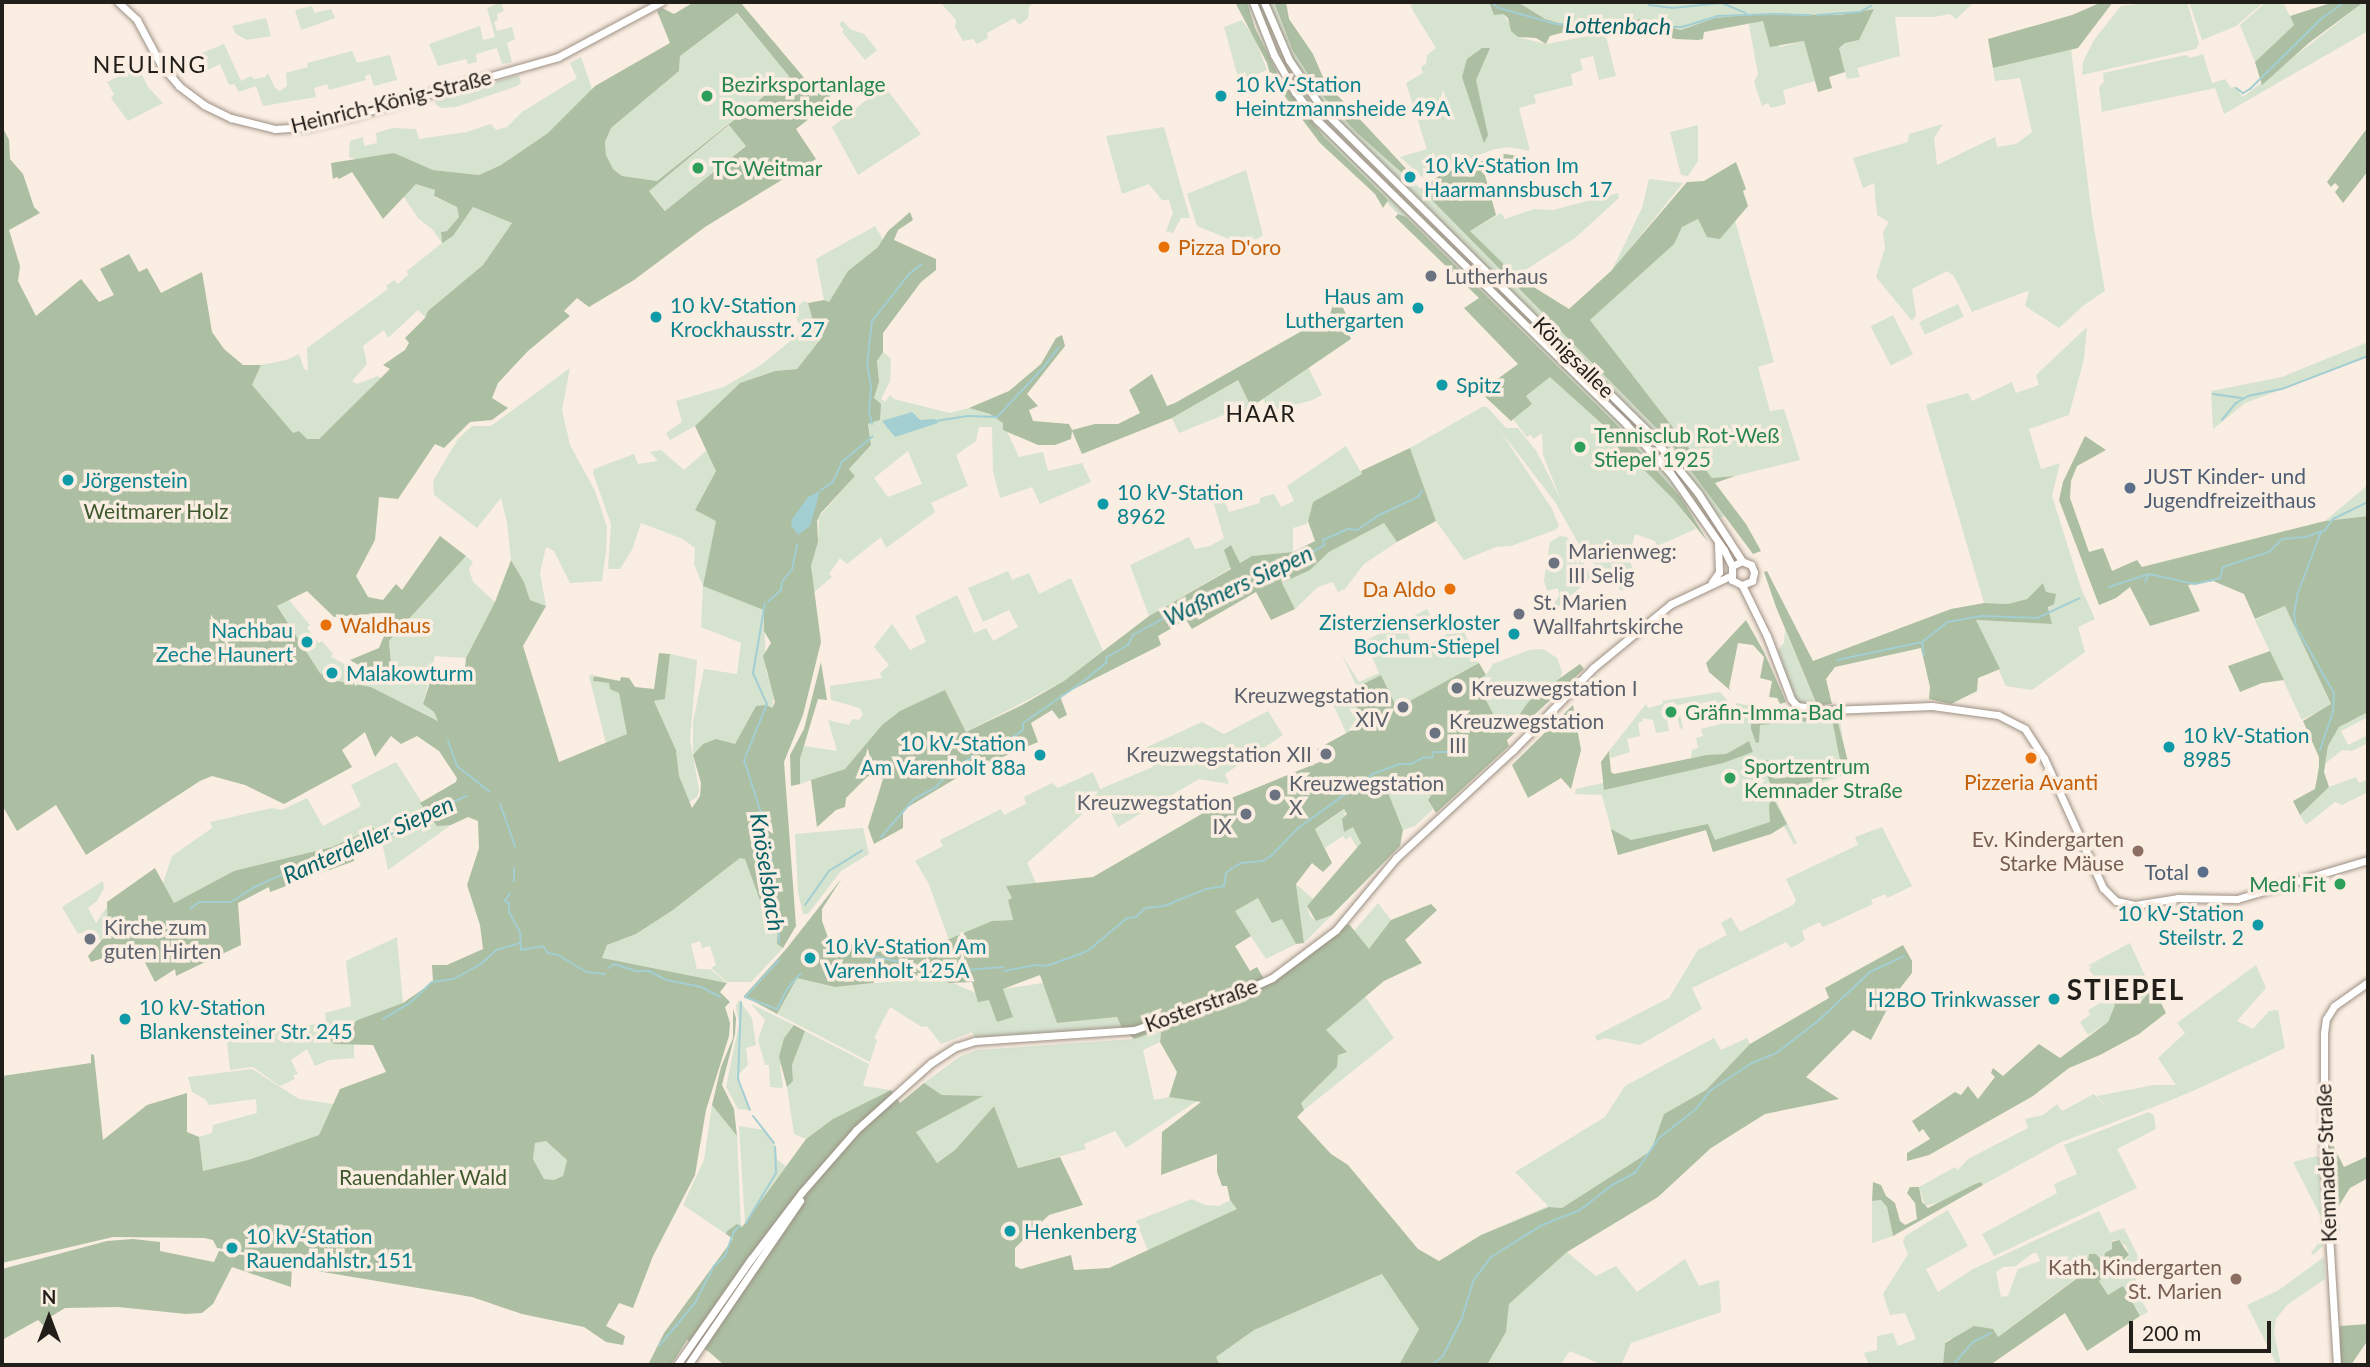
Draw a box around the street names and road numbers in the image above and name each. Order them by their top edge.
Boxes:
street label: Heinrich-König-Straße [288,64,494,138]
street label: Königsallee [1528,311,1620,403]
street label: Kosterstraße [1141,973,1261,1037]
street label: Kemnader Straße [2311,1083,2341,1243]

